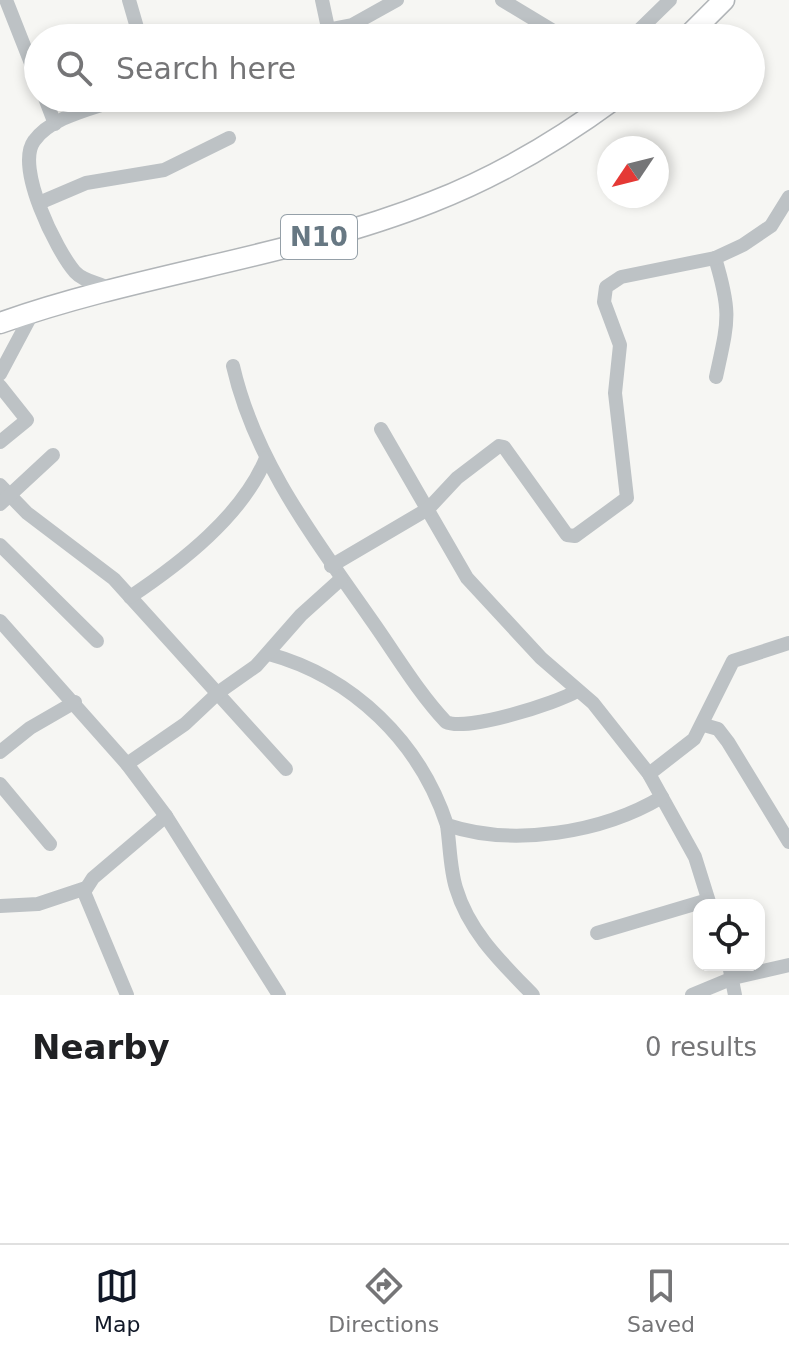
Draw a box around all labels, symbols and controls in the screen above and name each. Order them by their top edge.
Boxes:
search box [24,24,765,112]
icon: search [52,46,96,90]
text: Search here [116,51,296,86]
north arrow [597,136,669,208]
road number: N10 [281,215,357,259]
map controls [693,899,765,971]
button: locate [693,899,765,971]
text: Nearby [32,1027,170,1067]
text: 0 results [645,1032,757,1062]
tab: Map [94,1264,140,1337]
tab: Directions [328,1264,439,1337]
tab: Saved [627,1264,695,1337]

